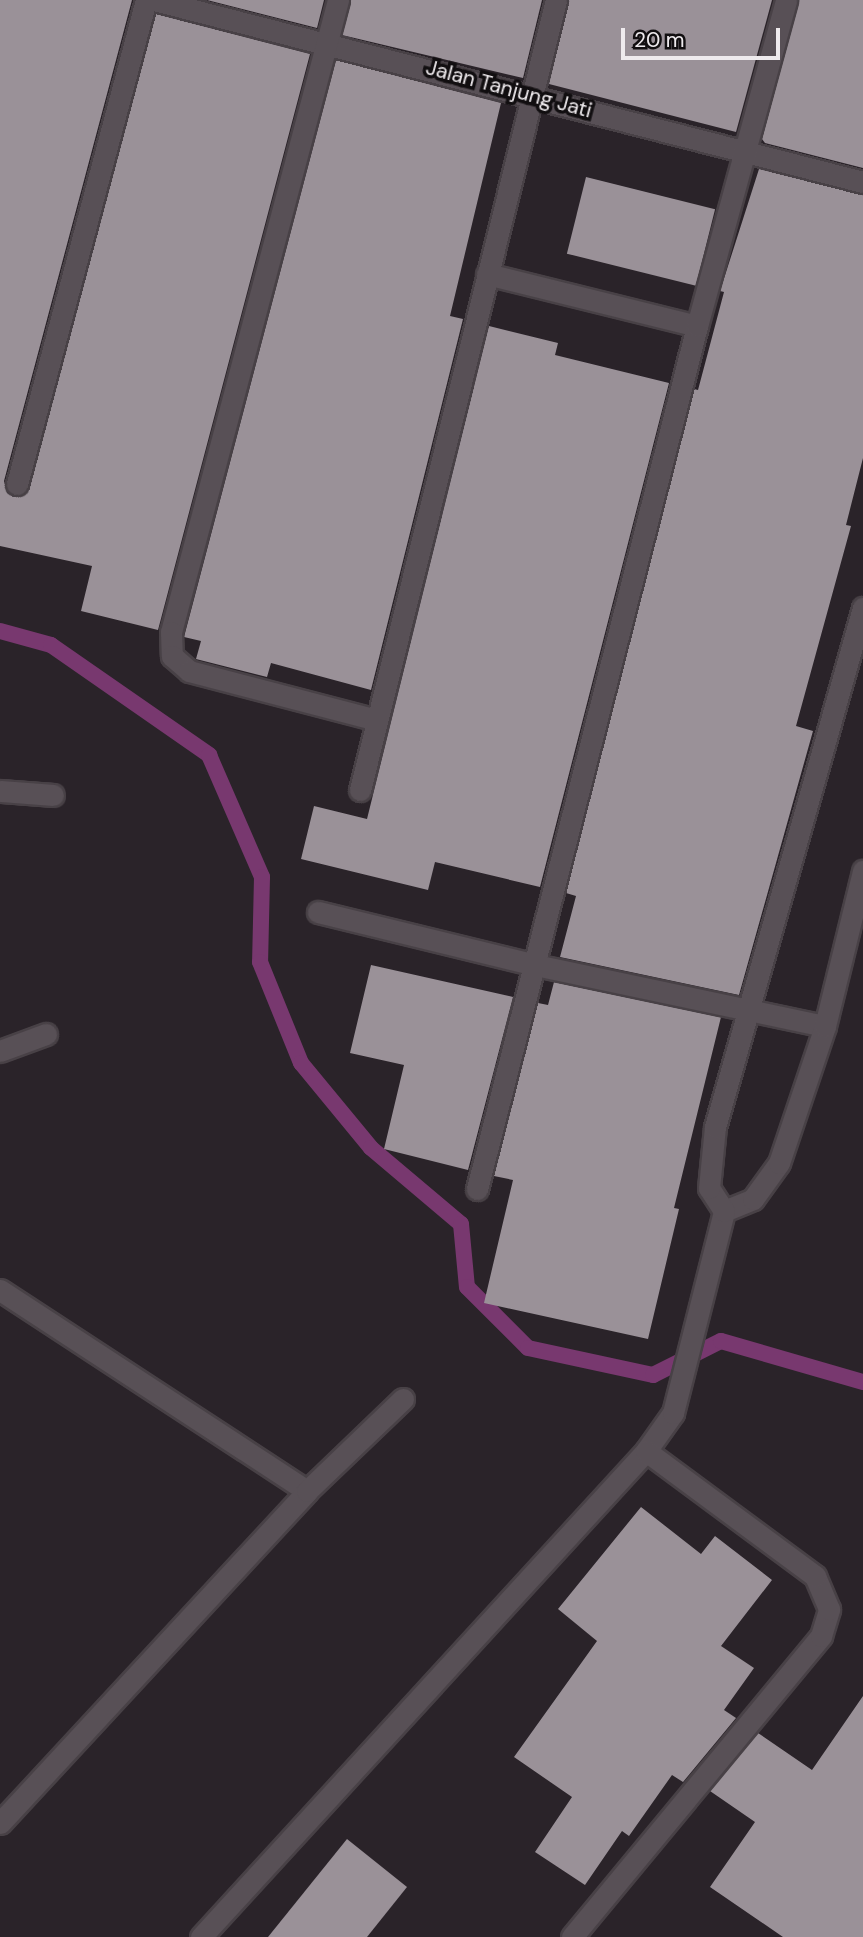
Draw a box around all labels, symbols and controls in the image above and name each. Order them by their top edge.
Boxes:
scale bar [625,14,784,58]
text: 20 m [634,26,685,54]
street label: Jalan Tanjung Jati [423,55,595,123]

